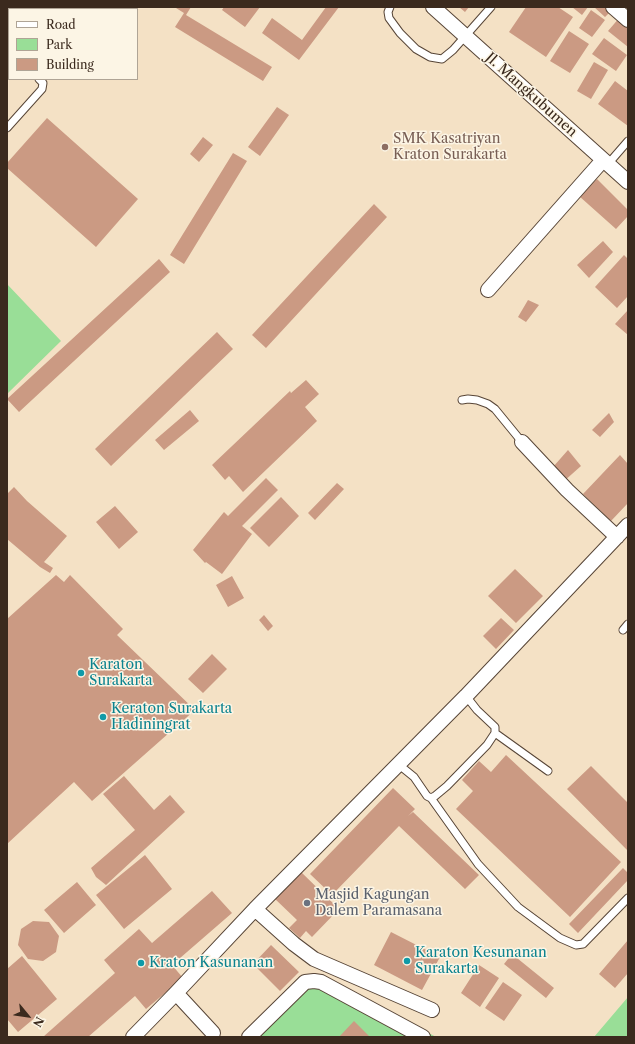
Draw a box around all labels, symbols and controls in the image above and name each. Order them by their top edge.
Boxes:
legend [8,8,138,80]
text: Road [46,17,76,32]
text: Park [46,37,72,52]
street label: Jl. Mangkubumen [482,49,580,141]
text: Building [46,57,94,72]
place label: SMK Kasatriyan Kraton Surakarta [393,131,507,164]
marker: SMK Kasatriyan Kraton Surakarta [380,142,390,152]
place label: Karaton Surakarta [89,657,153,690]
marker: Karaton Surakarta [76,668,86,678]
place label: Keraton Surakarta Hadiningrat [111,701,232,734]
marker: Keraton Surakarta Hadiningrat [98,712,108,722]
place label: Masjid Kagungan Dalem Paramasana [315,887,442,920]
marker: Masjid Kagungan Dalem Paramasana [302,898,312,908]
place label: Karaton Kesunanan Surakarta [415,945,547,978]
place label: Kraton Kasunanan [149,955,273,971]
marker: Karaton Kesunanan Surakarta [402,956,412,966]
marker: Kraton Kasunanan [136,958,146,968]
north arrow [8,996,48,1036]
text: N [30,1014,47,1029]

